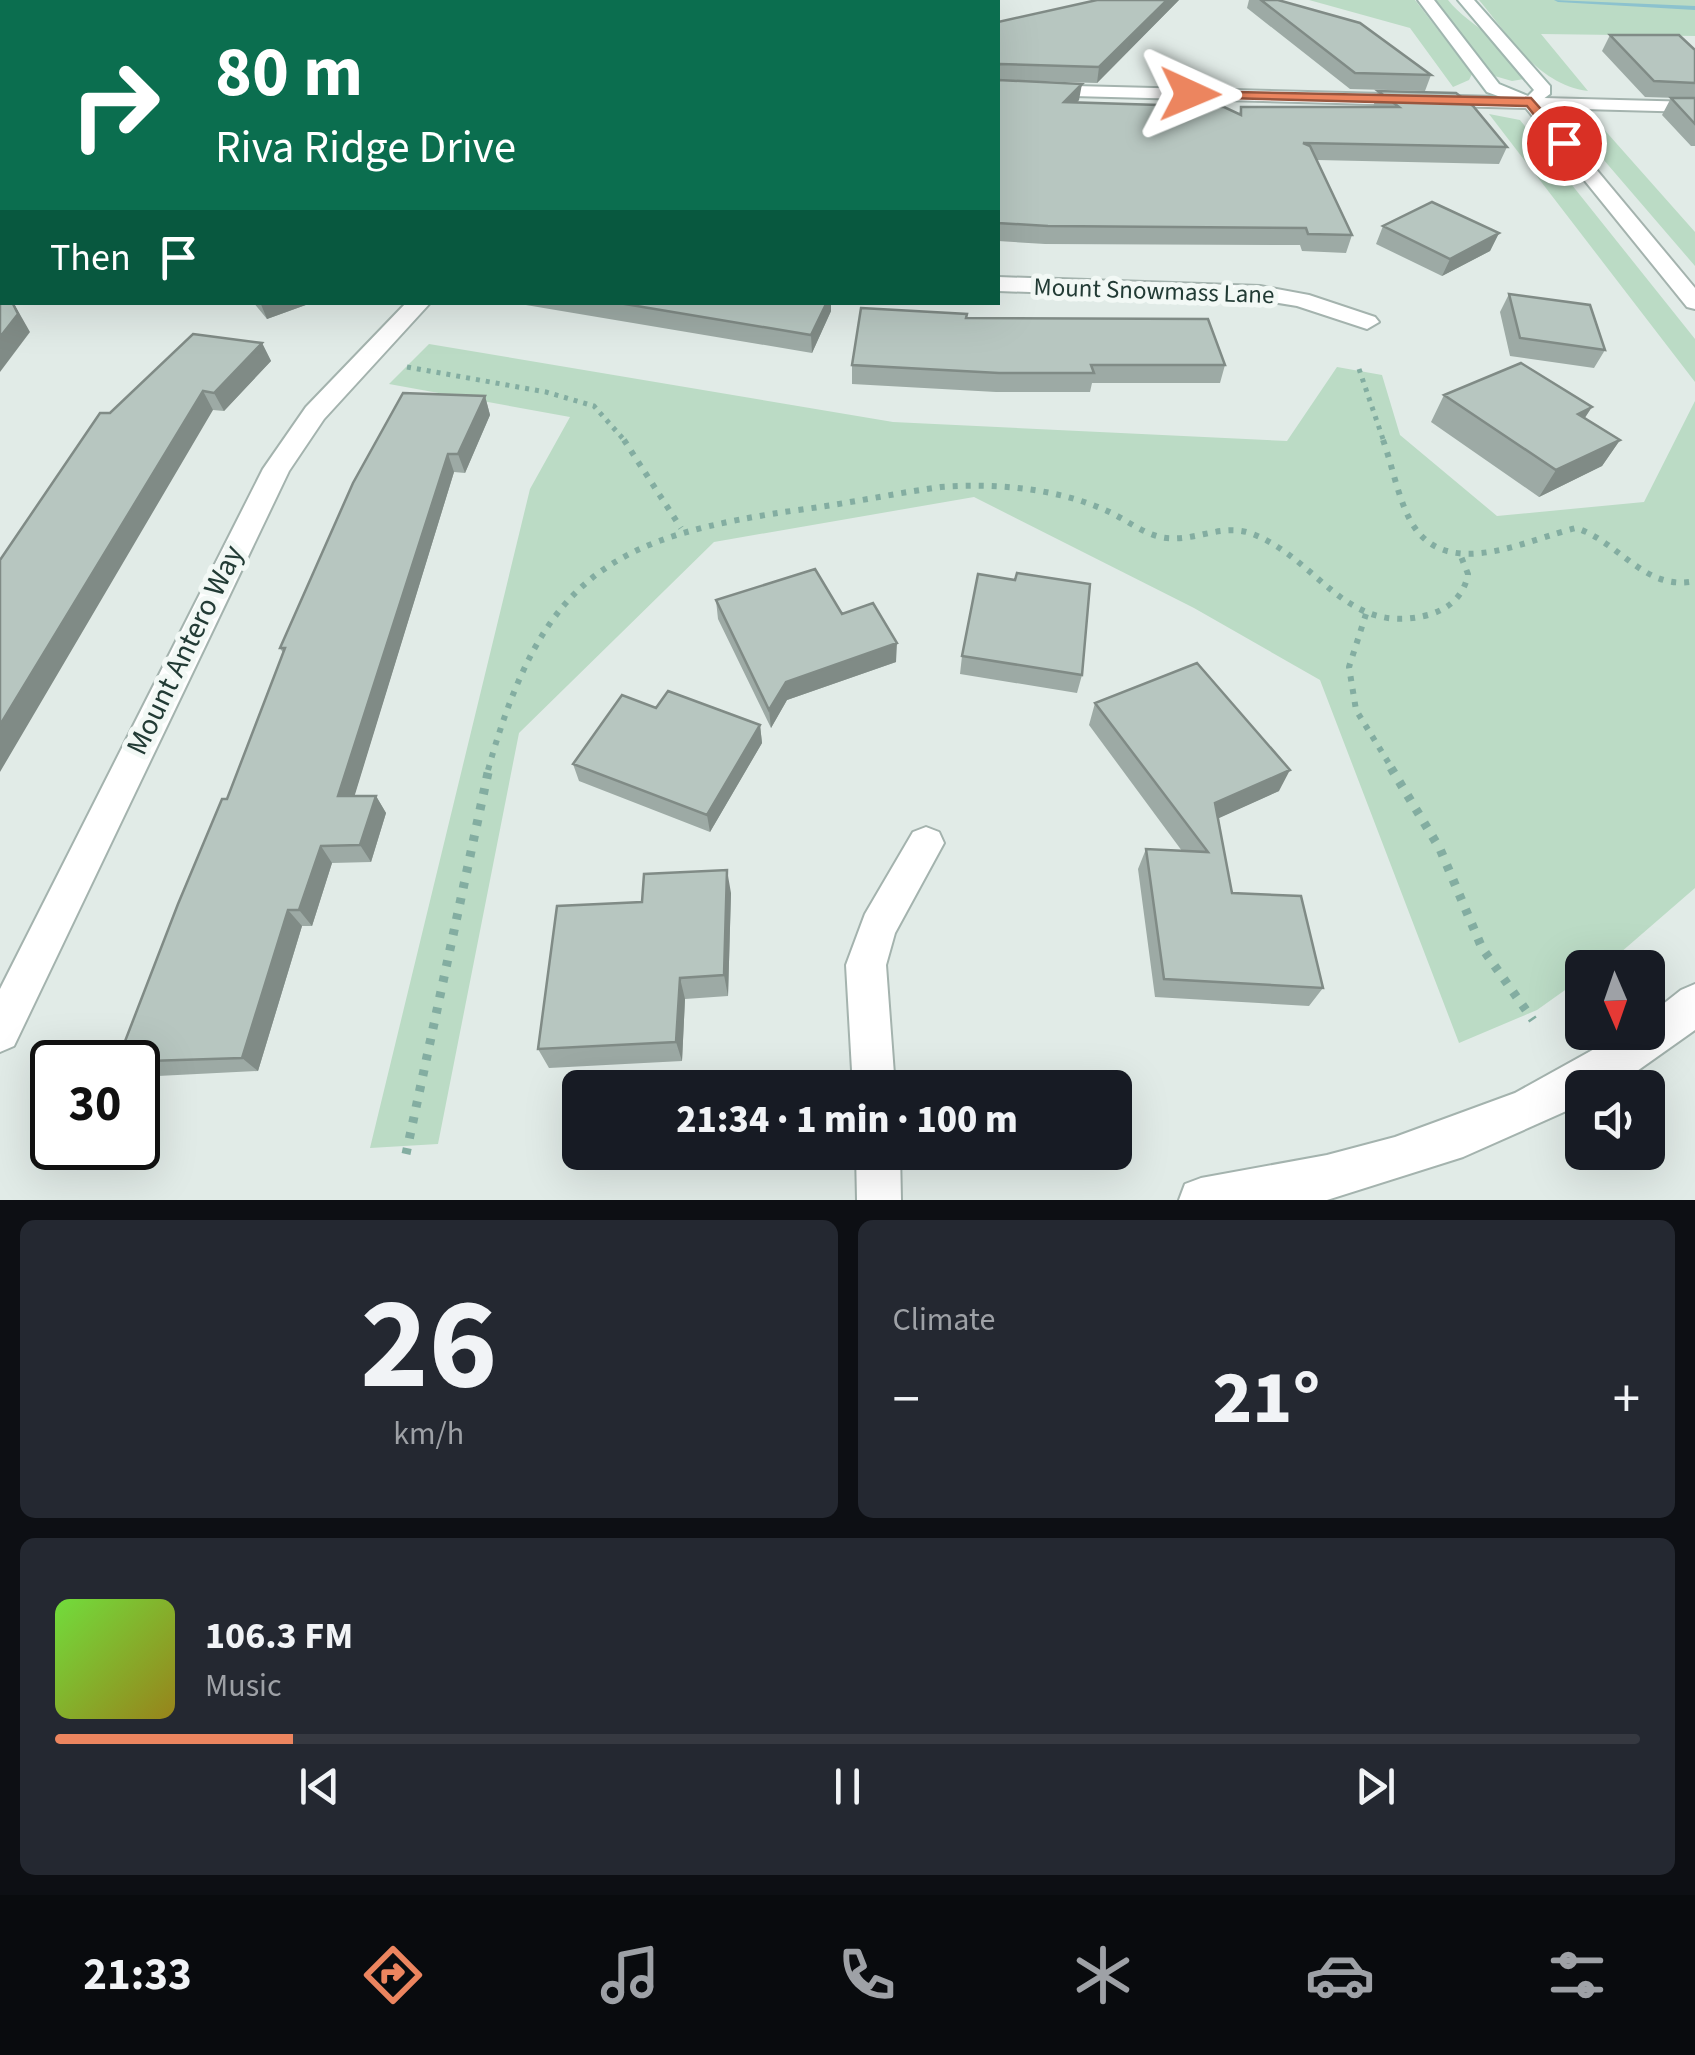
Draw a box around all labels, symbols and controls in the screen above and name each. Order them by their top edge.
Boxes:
text: 80 m [215,23,363,123]
icon: right [50,40,180,170]
position arrow [1138,42,1242,146]
pin [1522,101,1607,186]
text: Riva Ridge Drive [215,116,516,180]
icon: arrive [1537,116,1592,171]
icon: arrive [151,230,206,285]
text: Then [50,231,131,285]
street label: Mount Snowmass Lane [1033,269,1275,313]
street label: Mount Antero Way [116,538,254,762]
north arrow [1565,950,1665,1050]
map controls [1565,950,1665,1170]
speed limit sign: 30 [30,1040,160,1170]
button: sound [1565,1070,1665,1170]
text: 21:34 · 1 min · 100 m [676,1093,1018,1147]
text: 26 [360,1253,497,1438]
text: Climate [893,1297,995,1343]
text: 21° [1212,1345,1320,1452]
text: − [893,1361,920,1439]
text: + [1613,1361,1640,1439]
text: km/h [393,1411,464,1457]
text: 106.3 FM [205,1609,353,1663]
text: Music [205,1663,282,1709]
icon: previous [292,1759,347,1814]
icon: pause [820,1759,875,1814]
icon: next [1348,1759,1403,1814]
icon: directions [358,1940,428,2010]
icon: music [595,1940,665,2010]
icon: phone [832,1940,902,2010]
icon: climate [1068,1940,1138,2010]
icon: car [1305,1940,1375,2010]
icon: filters [1542,1940,1612,2010]
text: 21:33 [83,1943,192,2007]

